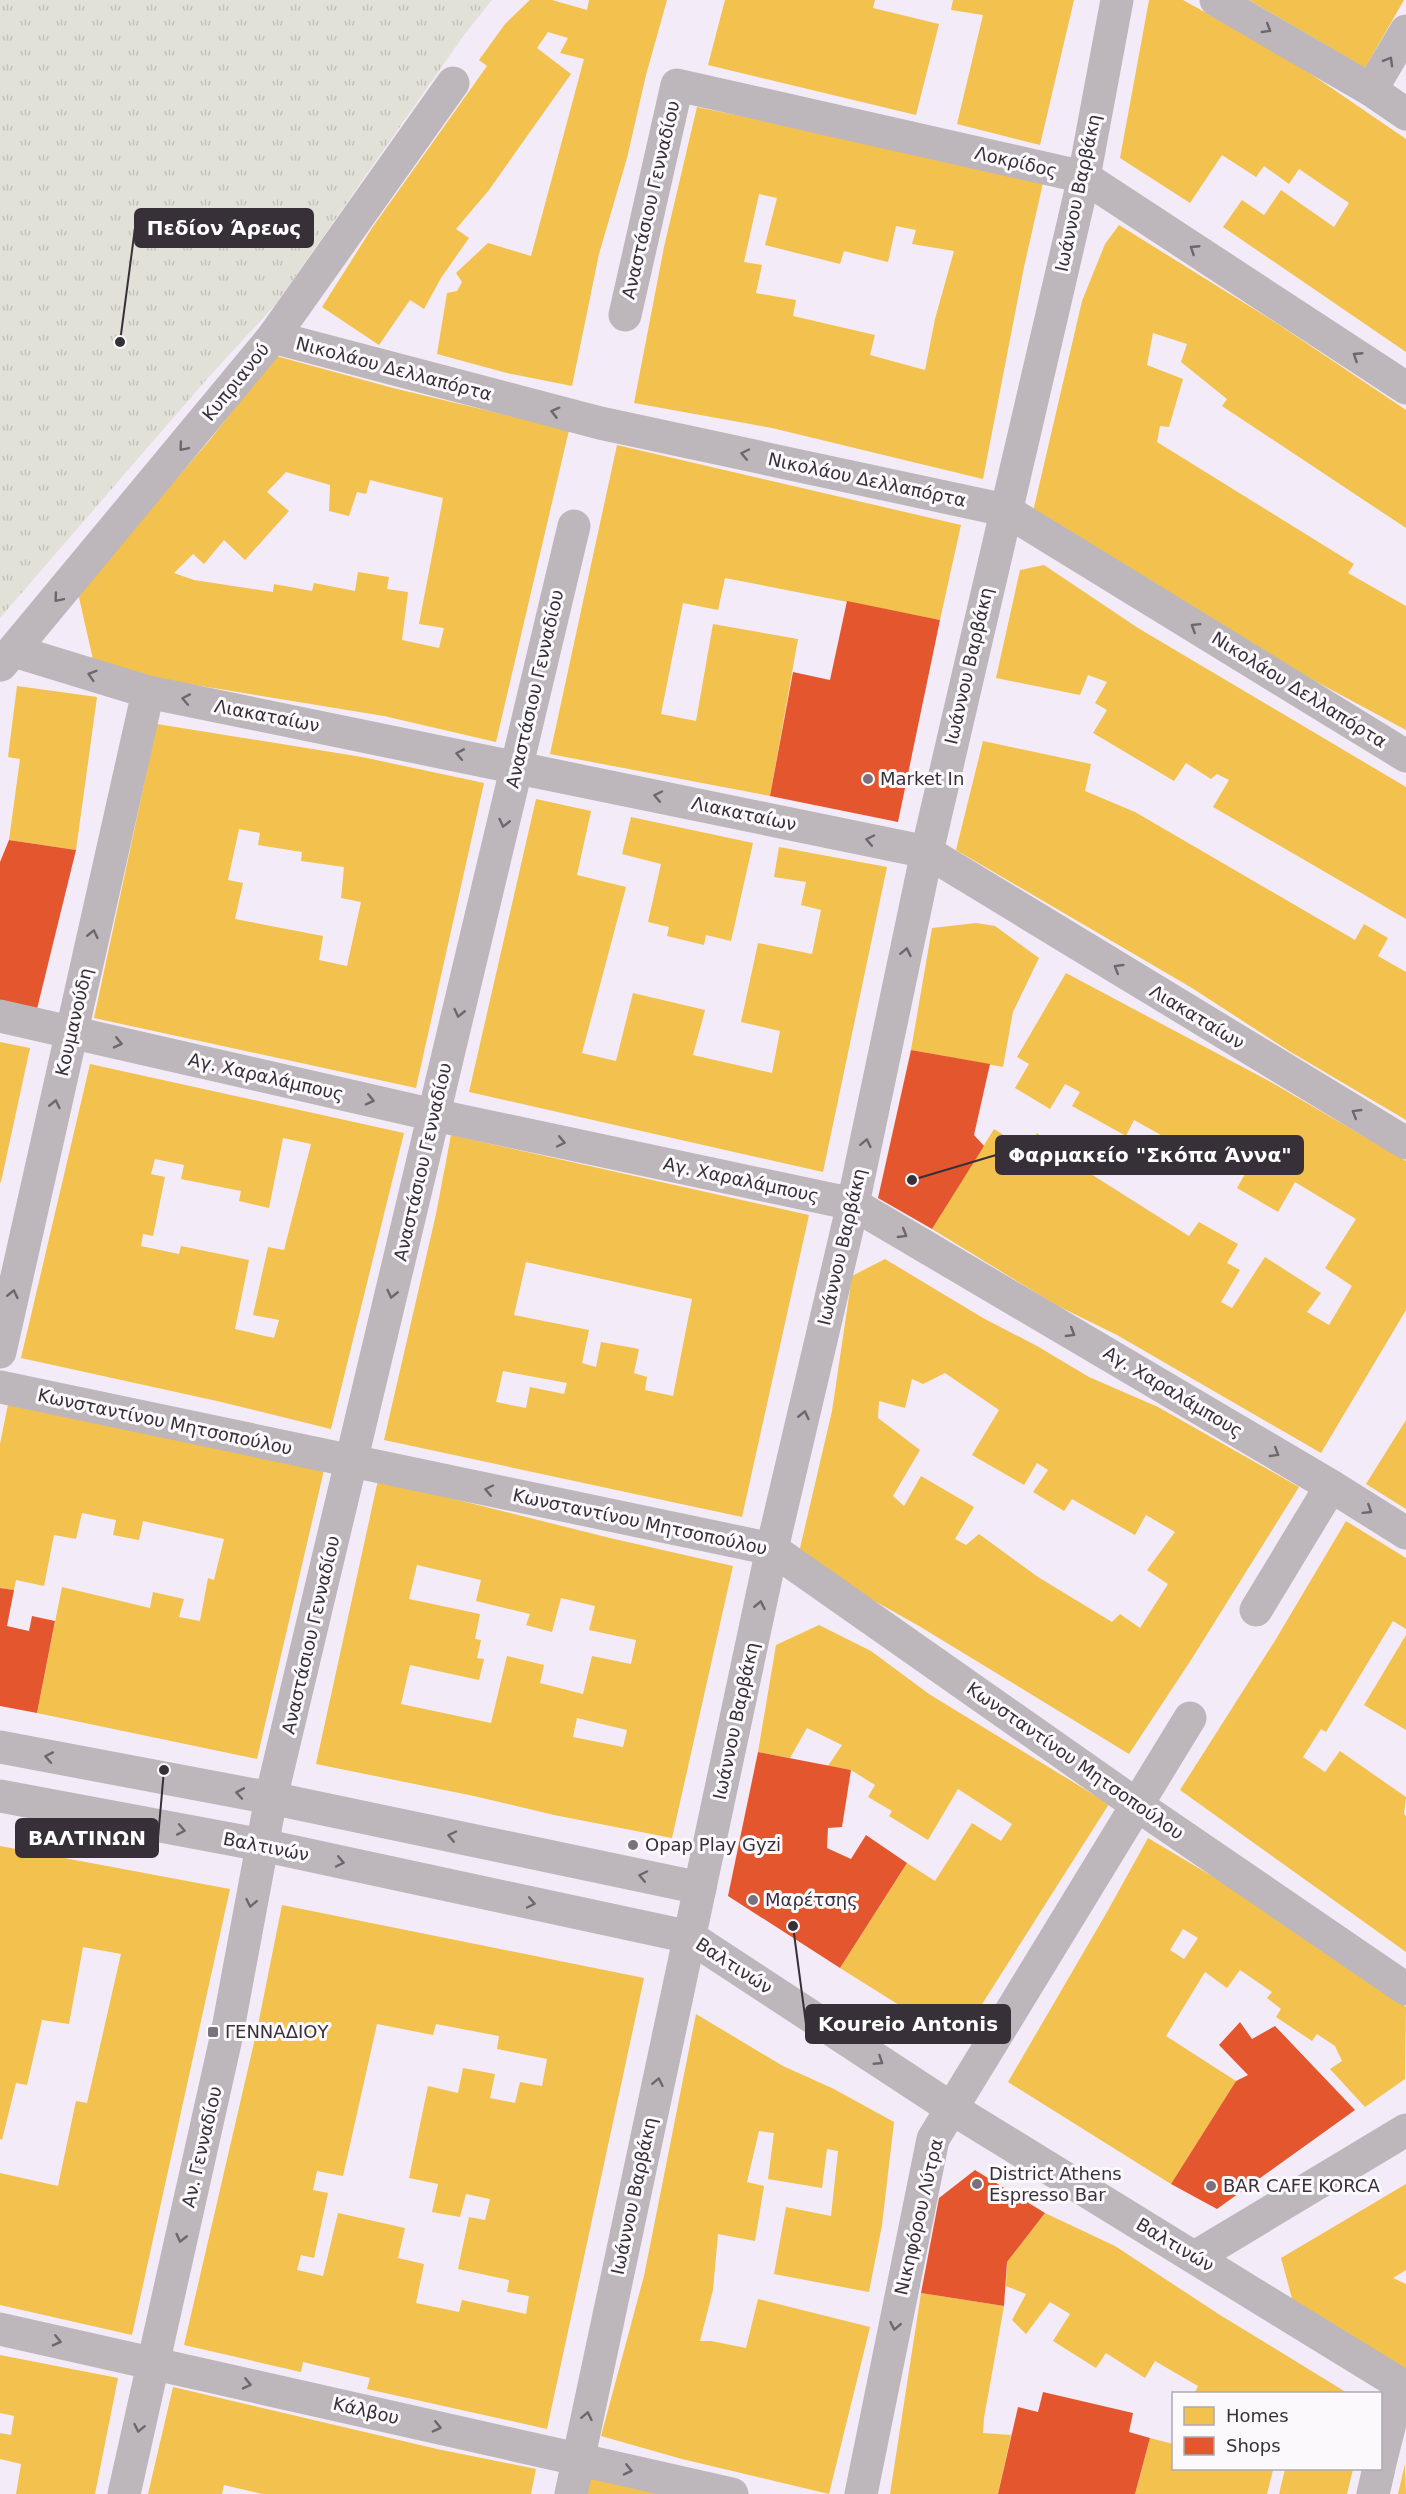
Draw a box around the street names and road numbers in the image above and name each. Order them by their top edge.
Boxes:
street label: Αναστάσιου Γενναδίου [617,98,684,301]
street label: Ιωάννου Βαρβάκη [1051,112,1104,274]
street label: Λοκρίδος [973,142,1059,181]
street label: Νικολάου Δελλαπόρτα [294,332,494,405]
street label: Κυπριανού [198,339,273,425]
street label: Νικολάου Δελλαπόρτα [766,448,968,511]
street label: Ιωάννου Βαρβάκη [940,585,997,746]
street label: Αναστάσιου Γενναδίου [501,587,568,790]
street label: Νικολάου Δελλαπόρτα [1208,627,1391,752]
street label: Λιακαταίων [213,695,321,736]
street label: Λιακαταίων [690,792,798,835]
street label: Κουμανούδη [51,966,96,1078]
street label: Λιακαταίων [1146,980,1248,1053]
street label: Αγ. Χαραλάμπους [186,1048,346,1105]
street label: Αναστάσιου Γενναδίου [389,1060,456,1263]
street label: Αγ. Χαραλάμπους [661,1153,821,1206]
street label: Ιωάννου Βαρβάκη [813,1166,870,1327]
street label: Αγ. Χαραλάμπους [1100,1342,1247,1441]
street label: Κωνσταντίνου Μητσοπούλου [36,1384,294,1459]
street label: Κωνσταντίνου Μητσοπούλου [511,1484,769,1559]
street label: Αναστάσιου Γενναδίου [277,1533,344,1736]
street label: Ιωάννου Βαρβάκη [709,1640,762,1802]
street label: Κωνσταντίνου Μητσοπούλου [963,1677,1188,1844]
street label: Βαλτινών [221,1828,311,1865]
street label: Βαλτινών [692,1933,776,1998]
street label: Αν. Γενναδίου [177,2084,226,2210]
street label: Ιωάννου Βαρβάκη [607,2115,660,2277]
street label: Νικηφόρου Λύτρα [890,2137,947,2297]
street label: Βαλτινών [1133,2213,1218,2276]
street label: Κάλβου [331,2393,401,2428]

